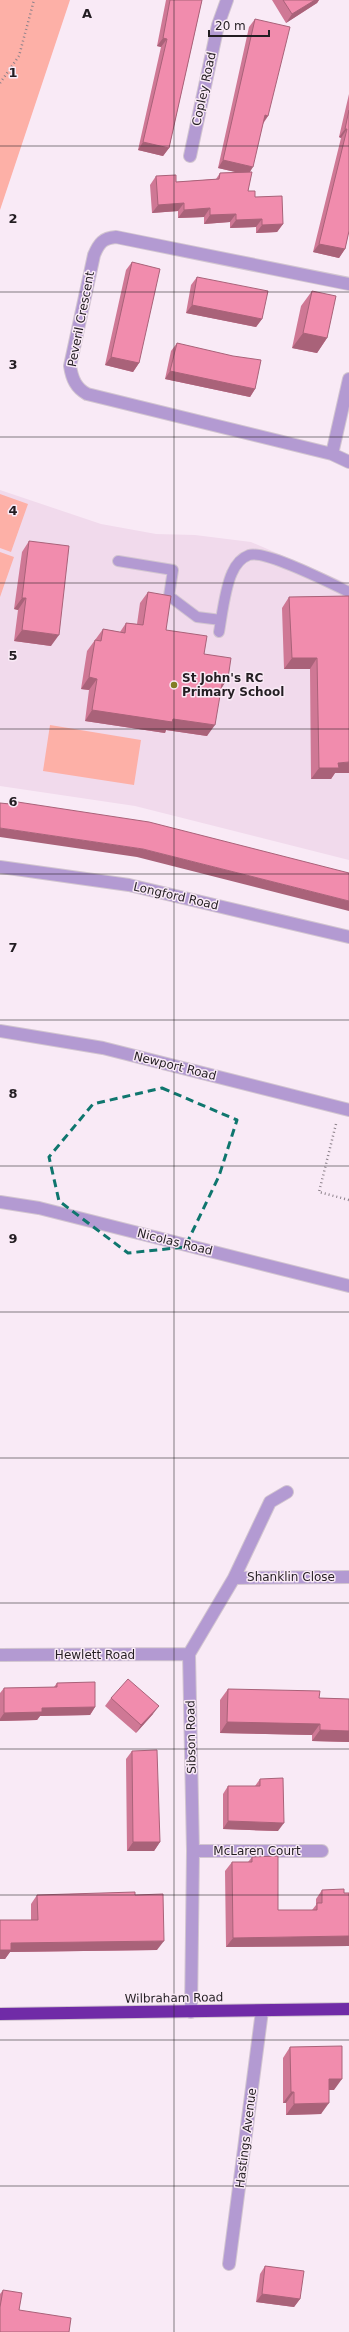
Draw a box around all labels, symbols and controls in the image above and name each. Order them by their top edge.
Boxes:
text: A [82,6,92,21]
scale bar [209,12,269,38]
text: 20 m [215,19,246,33]
street label: Copley Road [189,51,219,127]
text: 1 [8,65,18,80]
text: 2 [8,211,18,226]
street label: Peveril Crescent [65,270,97,368]
text: 3 [8,357,18,372]
text: 4 [8,503,18,518]
text: 5 [8,648,18,663]
place label: St John's RC Primary School [182,671,284,699]
marker: St John's RC Primary School [169,680,179,690]
text: 6 [8,794,18,809]
street label: Longford Road [132,879,220,913]
text: 7 [8,940,18,955]
street label: Newport Road [132,1049,218,1083]
text: 8 [8,1086,18,1101]
street label: Nicolas Road [136,1226,214,1258]
text: 9 [8,1231,18,1246]
street label: Shanklin Close [247,1570,335,1584]
street label: Hewlett Road [55,1648,135,1662]
street label: Sibson Road [183,1700,199,1774]
street label: McLaren Court [213,1844,301,1858]
street label: Wilbraham Road [125,1990,223,2006]
street label: Hastings Avenue [233,2087,259,2189]

